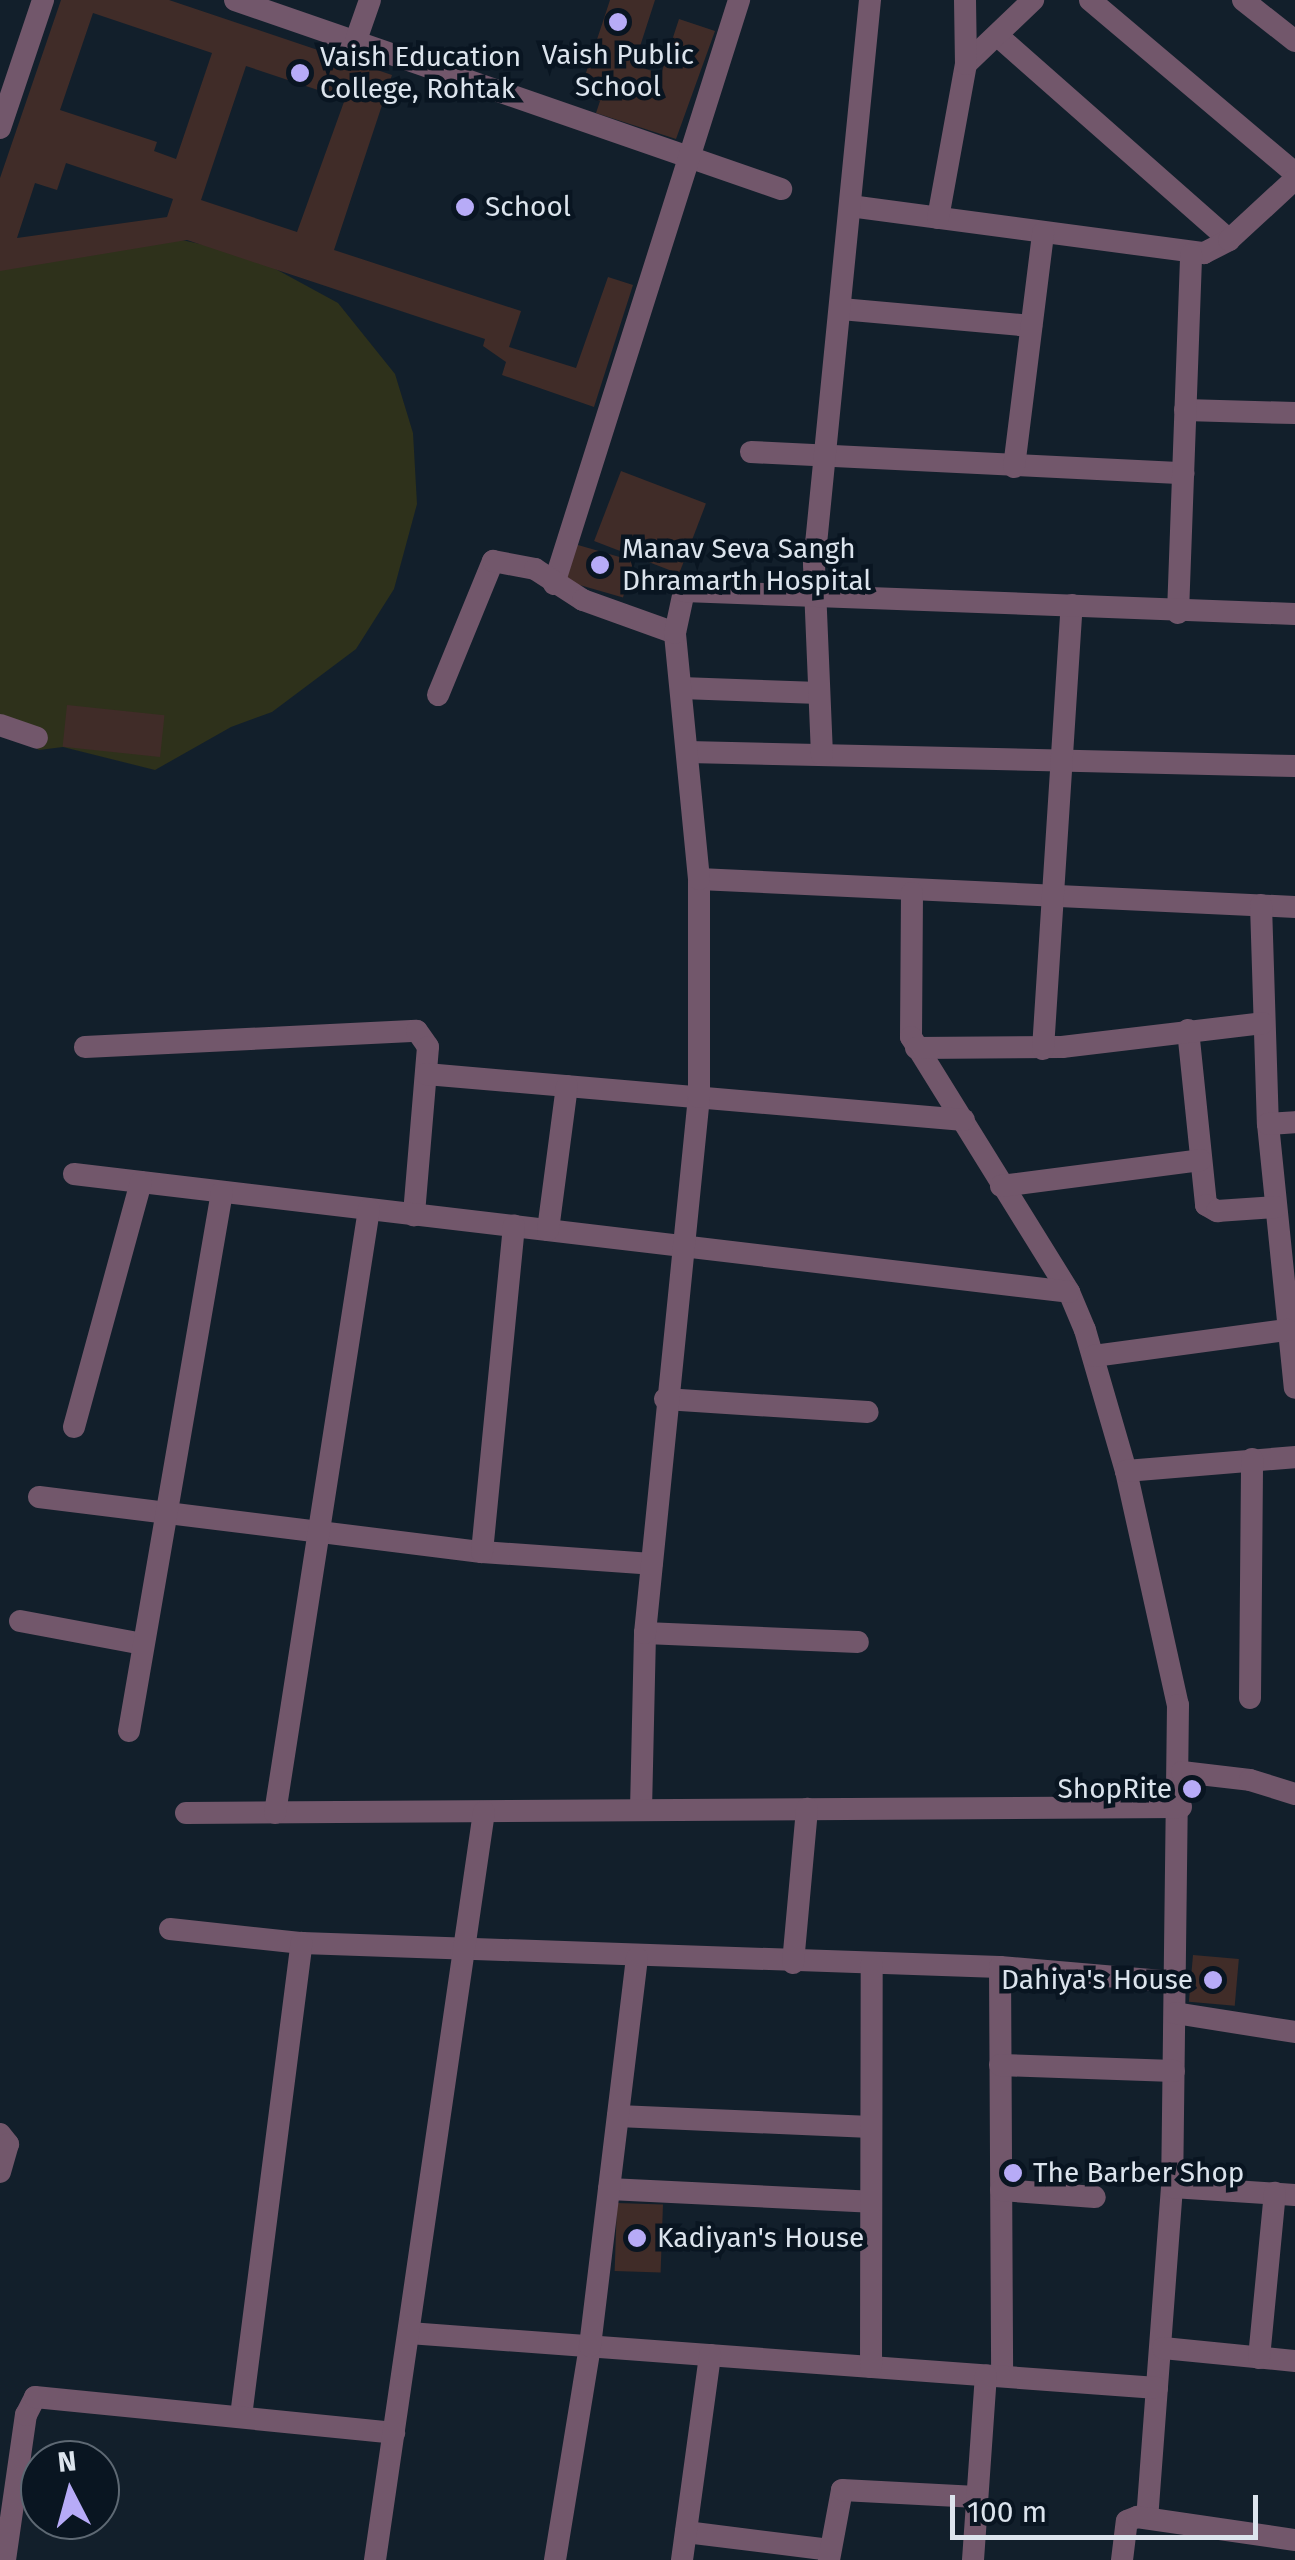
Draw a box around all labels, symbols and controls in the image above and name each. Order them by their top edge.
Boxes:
marker: Vaish Public School [607,11,629,33]
place label: Vaish Public School [542,38,694,104]
place label: Vaish Education College, Rohtak [320,40,521,106]
marker: Vaish Education College, Rohtak [289,62,311,84]
place label: School [485,190,571,224]
marker: School [454,196,476,218]
place label: Manav Seva Sangh Dhramarth Hospital [622,532,872,598]
marker: Manav Seva Sangh Dhramarth Hospital [587,552,613,578]
place label: ShopRite [1058,1772,1172,1806]
marker: ShopRite [1181,1778,1203,1800]
place label: Dahiya's House [1001,1963,1193,1997]
marker: Dahiya's House [1202,1969,1224,1991]
place label: The Barber Shop [1033,2156,1244,2190]
marker: The Barber Shop [1002,2162,1024,2184]
place label: Kadiyan's House [657,2221,864,2255]
marker: Kadiyan's House [626,2227,648,2249]
north arrow [20,2440,120,2540]
text: N [56,2444,78,2479]
scale bar [955,2475,1262,2537]
text: 100 m [967,2494,1047,2530]

